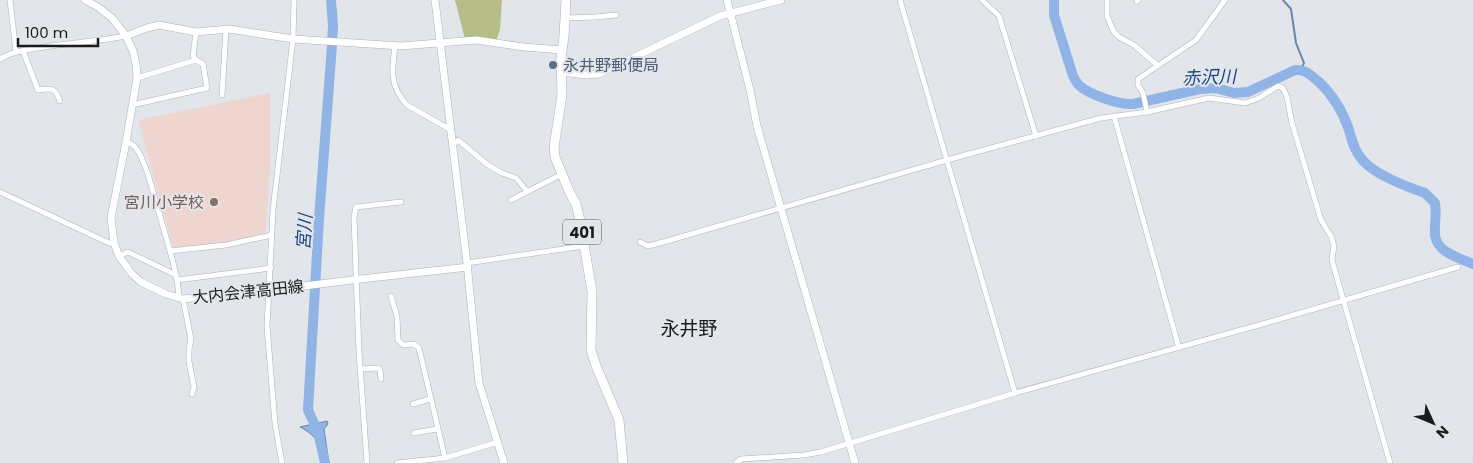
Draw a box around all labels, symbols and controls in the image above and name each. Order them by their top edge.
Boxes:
scale bar [18,15,98,47]
text: 100 m [25,22,68,43]
place label: 永井野郵便局 [563,54,659,77]
marker: 永井野郵便局 [547,59,559,71]
water label: 赤沢川 [1182,63,1238,90]
place label: 宮川小学校 [124,191,204,214]
marker: 宮川小学校 [208,196,220,208]
water label: 宮川 [290,211,318,251]
road number: 401 [563,220,601,244]
street label: 大内会津高田線 [191,275,305,309]
district label: 永井野 [660,315,718,342]
north arrow [1408,398,1458,448]
text: N [1432,421,1453,443]

